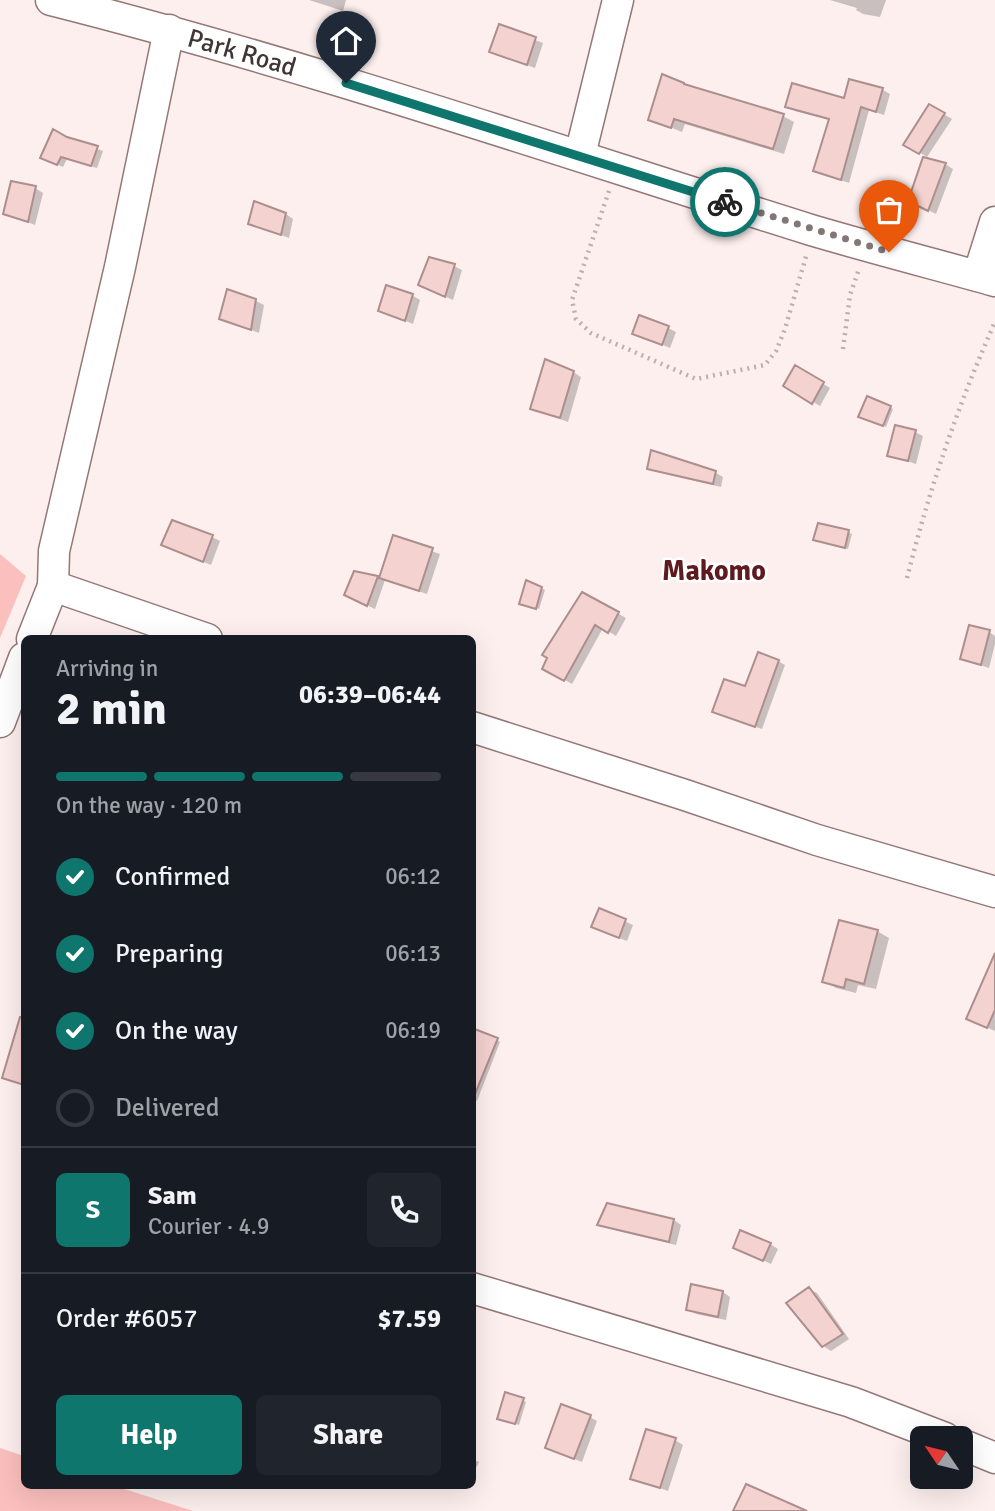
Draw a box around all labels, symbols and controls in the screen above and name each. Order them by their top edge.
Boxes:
pin [316,11,376,83]
street label: Park Road [184,22,300,84]
icon: home [327,22,365,60]
courier [690,167,760,237]
pin [859,180,919,252]
icon: bike [706,183,744,221]
icon: bag [870,191,908,229]
district label: Makomo [662,554,766,588]
text: Arriving in [56,654,158,683]
text: 06:39–06:44 [299,679,441,711]
text: 2 min [56,681,167,737]
text: On the way · 120 m [56,791,242,820]
icon: check [56,858,94,896]
text: Confirmed [115,861,230,893]
text: 06:12 [385,862,441,891]
icon: check [56,935,94,973]
text: Preparing [115,938,223,970]
text: 06:13 [385,939,441,968]
icon: check [56,1012,94,1050]
text: On the way [115,1015,238,1047]
text: 06:19 [385,1016,441,1045]
text: Delivered [115,1092,220,1124]
button: phone [367,1173,441,1247]
text: Sam [148,1180,197,1212]
text: S [86,1194,100,1226]
text: Courier · 4.9 [148,1212,269,1241]
text: Order #6057 [56,1303,197,1335]
text: $7.59 [377,1303,441,1335]
button: Help [56,1395,242,1475]
button: Share [256,1395,441,1475]
north arrow [910,1426,973,1489]
map controls [910,1426,973,1489]

